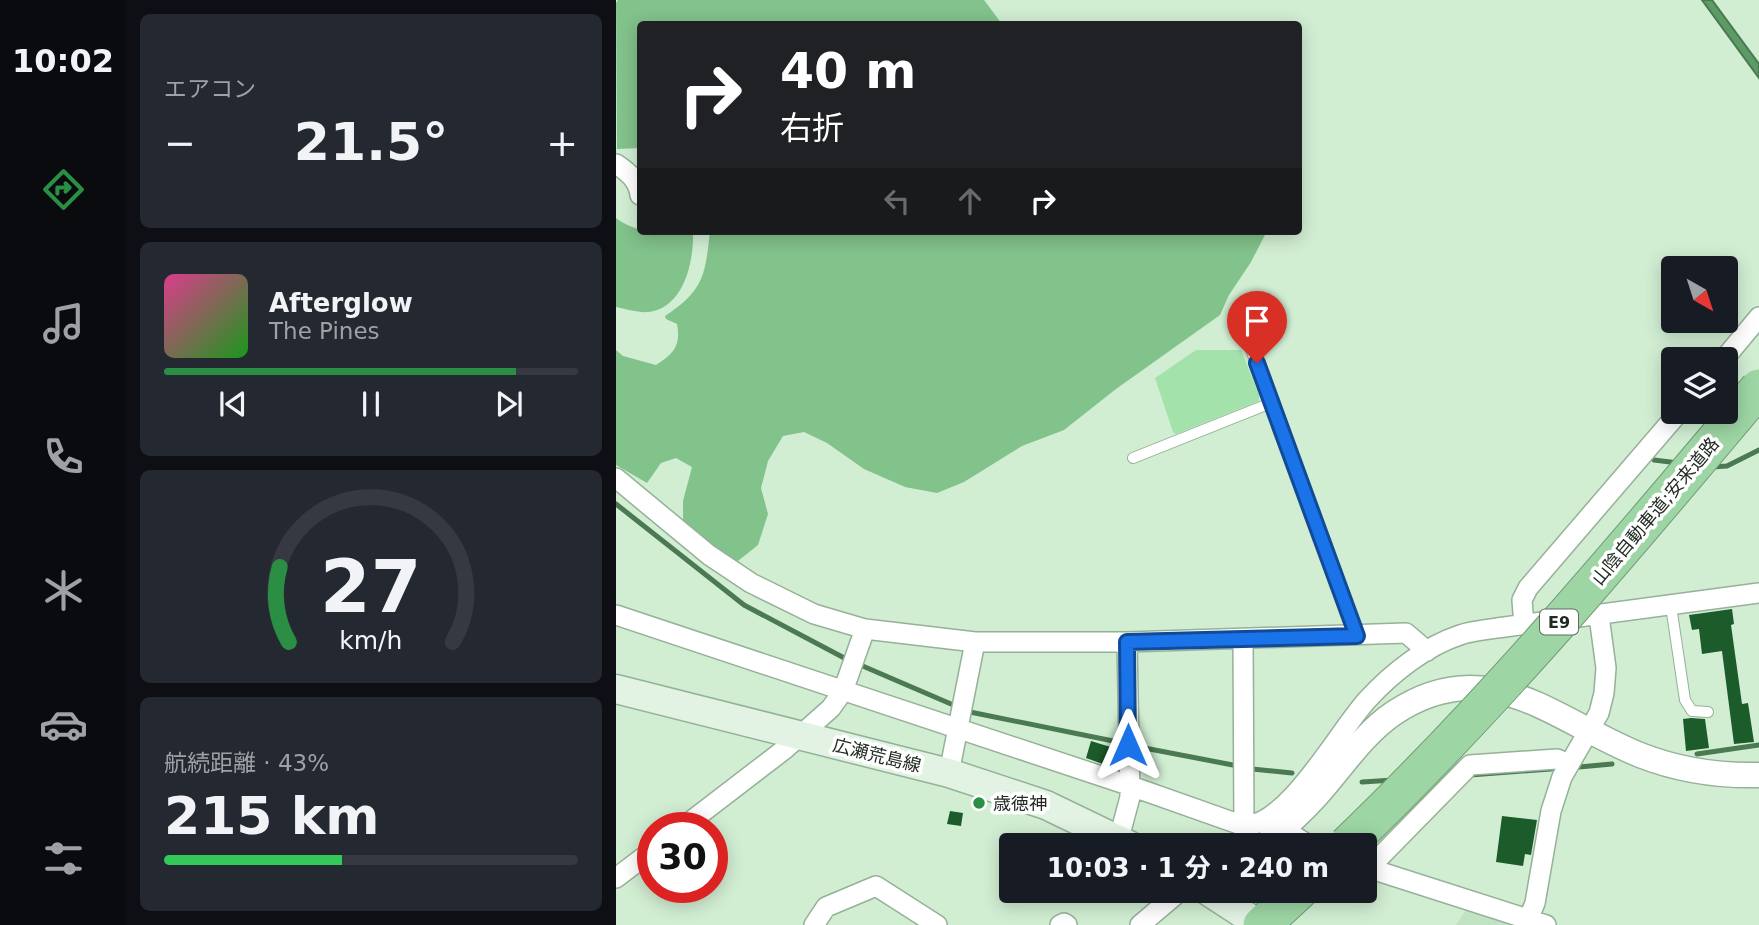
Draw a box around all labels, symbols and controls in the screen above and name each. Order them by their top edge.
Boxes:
text: 10:02 [12,42,114,80]
text: 40 m [780,43,916,100]
icon: right [665,49,756,140]
text: エアコン [164,76,256,102]
text: 右折 [780,109,844,147]
text: 21.5° [294,112,448,172]
text: − [164,121,196,165]
text: + [546,121,578,165]
icon: directions [39,165,88,214]
icon: left [878,182,916,220]
icon: ahead [951,182,989,220]
icon: right [1024,182,1062,220]
north arrow [1661,256,1738,332]
map controls [1661,256,1738,424]
text: Afterglow [269,288,413,318]
pin [1227,291,1287,363]
icon: music [39,299,88,348]
icon: arrive [1238,302,1276,340]
text: The Pines [269,318,380,344]
button: layers [1661,347,1738,424]
icon: previous [214,385,252,423]
icon: pause [352,385,390,423]
icon: next [490,385,528,423]
icon: phone [39,432,88,481]
street label: 山陰自動車道;安来道路 [1587,433,1723,589]
text: 27 [320,545,422,630]
icon: climate [39,566,88,615]
road number: E9 [1540,610,1578,635]
text: km/h [339,626,403,655]
icon: car [39,700,88,749]
position arrow [1091,708,1165,782]
street label: 広瀬荒島線 [831,734,923,776]
text: 航続距離 · 43% [164,750,329,776]
text: 215 km [164,786,379,846]
place label: 歳徳神 [993,793,1047,814]
marker: 歳徳神 [971,795,987,811]
speed limit sign: 30 [637,812,728,903]
icon: filters [39,834,88,883]
text: 10:03 · 1 分 · 240 m [1047,853,1329,883]

